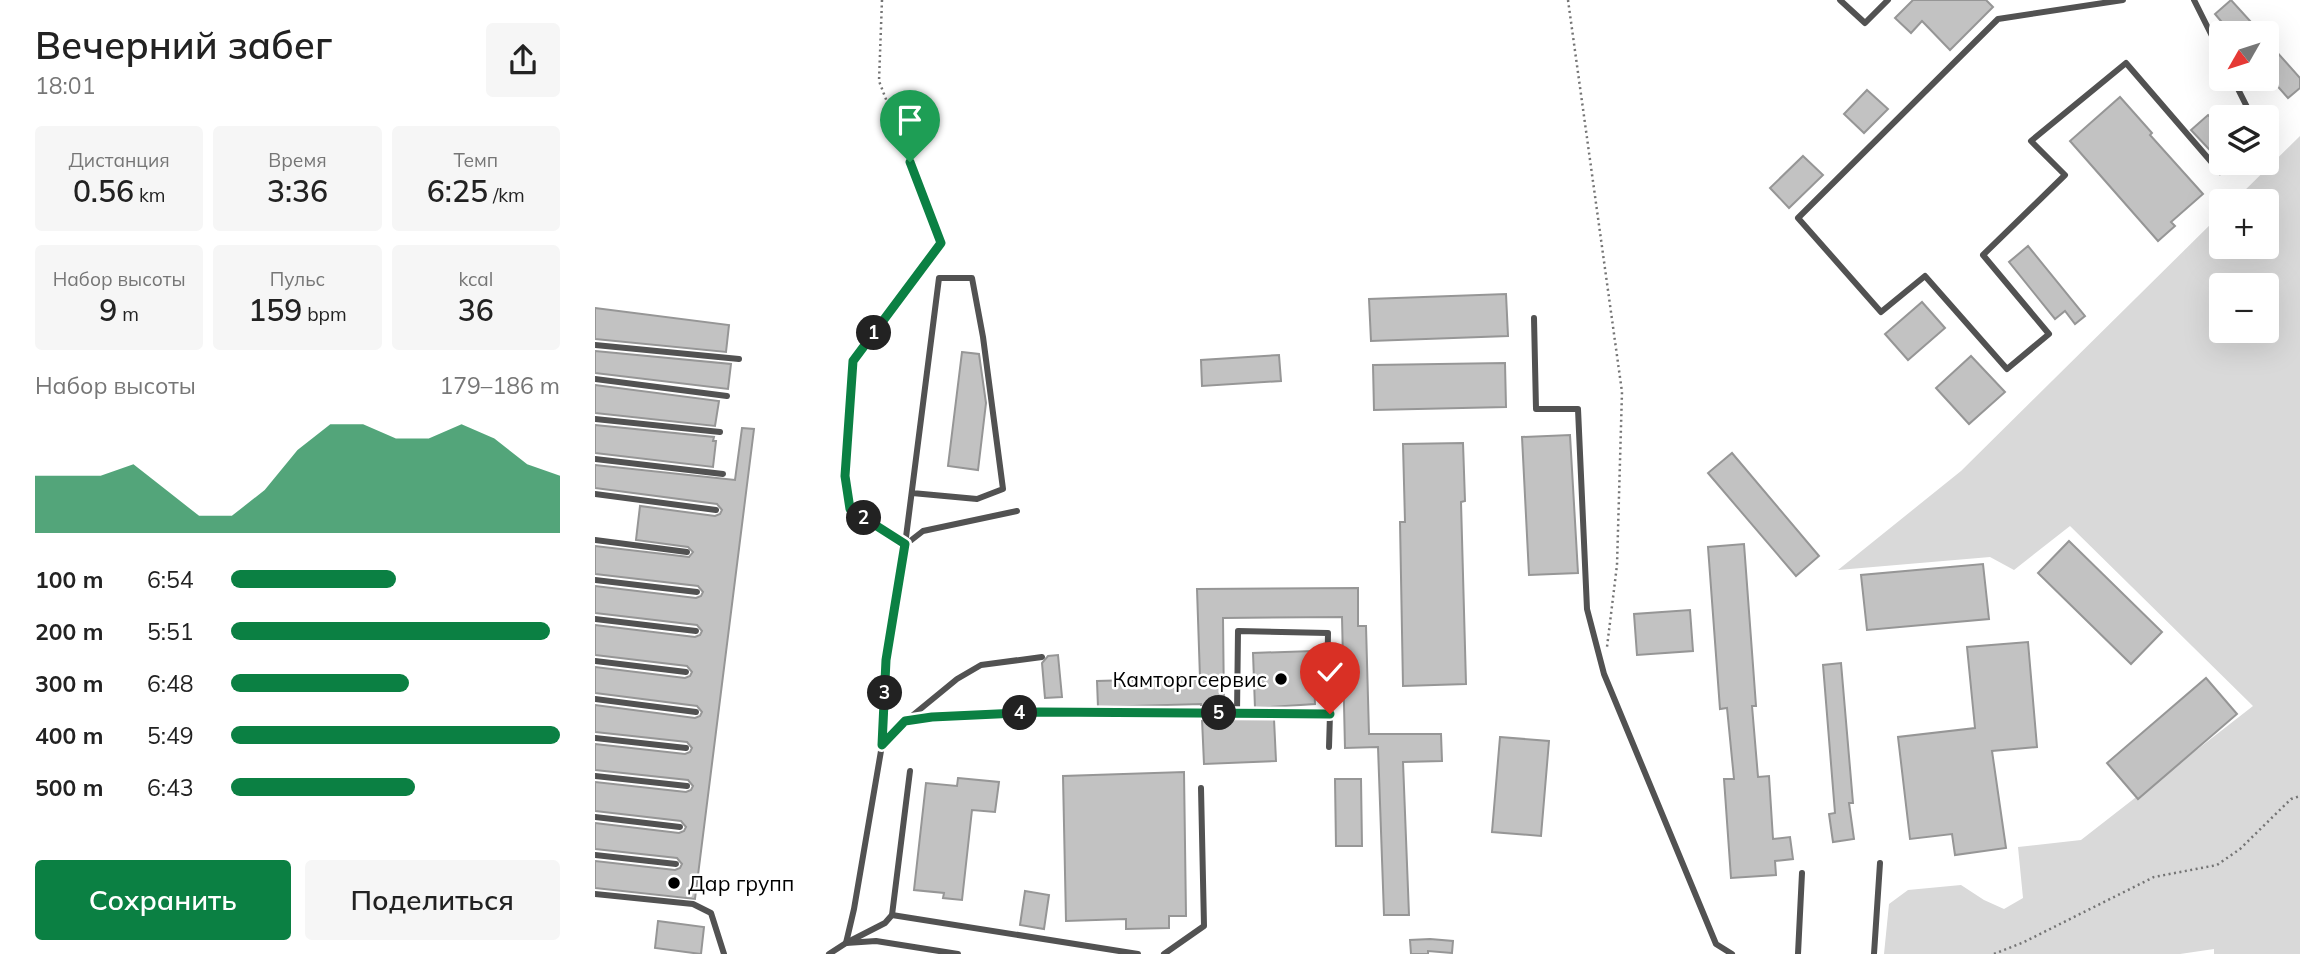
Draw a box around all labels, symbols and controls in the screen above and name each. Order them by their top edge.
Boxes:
text: Вечерний забег [35,21,332,69]
north arrow [2209,21,2279,91]
map controls [2209,21,2279,343]
button: share [486,23,560,97]
text: 18:01 [35,71,95,100]
pin [880,90,940,162]
icon: arrive [891,101,929,139]
button: layers [2209,105,2279,175]
text: Дистанция [69,148,170,172]
text: Время [268,148,327,172]
text: Темп [453,148,498,172]
text: 0.56 [73,172,134,210]
text: 3:36 [267,172,328,210]
text: 6:25 [427,172,488,210]
text: km [134,183,165,207]
text: /km [488,183,525,207]
button: + [2209,189,2279,259]
text: Набор высоты [53,267,186,291]
text: Пульс [270,267,325,291]
text: kcal [458,267,493,291]
button: − [2209,273,2279,343]
text: 9 [99,291,117,329]
text: 159 [248,291,302,329]
text: 36 [458,291,494,329]
text: m [117,302,139,326]
text: bpm [302,302,347,326]
pin: 1 [857,316,891,350]
text: 1 [868,320,879,344]
text: Набор высоты [35,371,196,400]
text: 179–186 m [439,371,560,400]
pin: 2 [847,500,881,536]
text: 2 [858,505,869,529]
text: 100 m [35,565,103,594]
text: 6:54 [147,565,194,594]
text: 200 m [35,617,103,646]
text: 5:51 [147,617,194,646]
pin [1300,642,1360,714]
icon: check [1311,653,1349,691]
place label: Камторгсервис [1113,666,1267,692]
text: 300 m [35,669,103,698]
text: 6:48 [147,669,194,698]
marker: Камторгсервис [1273,671,1289,687]
pin: 3 [867,676,903,710]
text: 3 [879,680,890,704]
pin: 4 [1003,696,1037,730]
pin: 5 [1201,696,1237,730]
text: 4 [1014,700,1025,724]
text: 5 [1213,700,1224,724]
text: 400 m [35,721,103,750]
text: 5:49 [147,721,194,750]
text: 500 m [35,773,103,802]
text: 6:43 [147,773,194,802]
button: Сохранить [35,860,291,940]
button: Поделиться [305,860,560,940]
place label: Дар групп [688,870,794,896]
marker: Дар групп [666,875,682,891]

